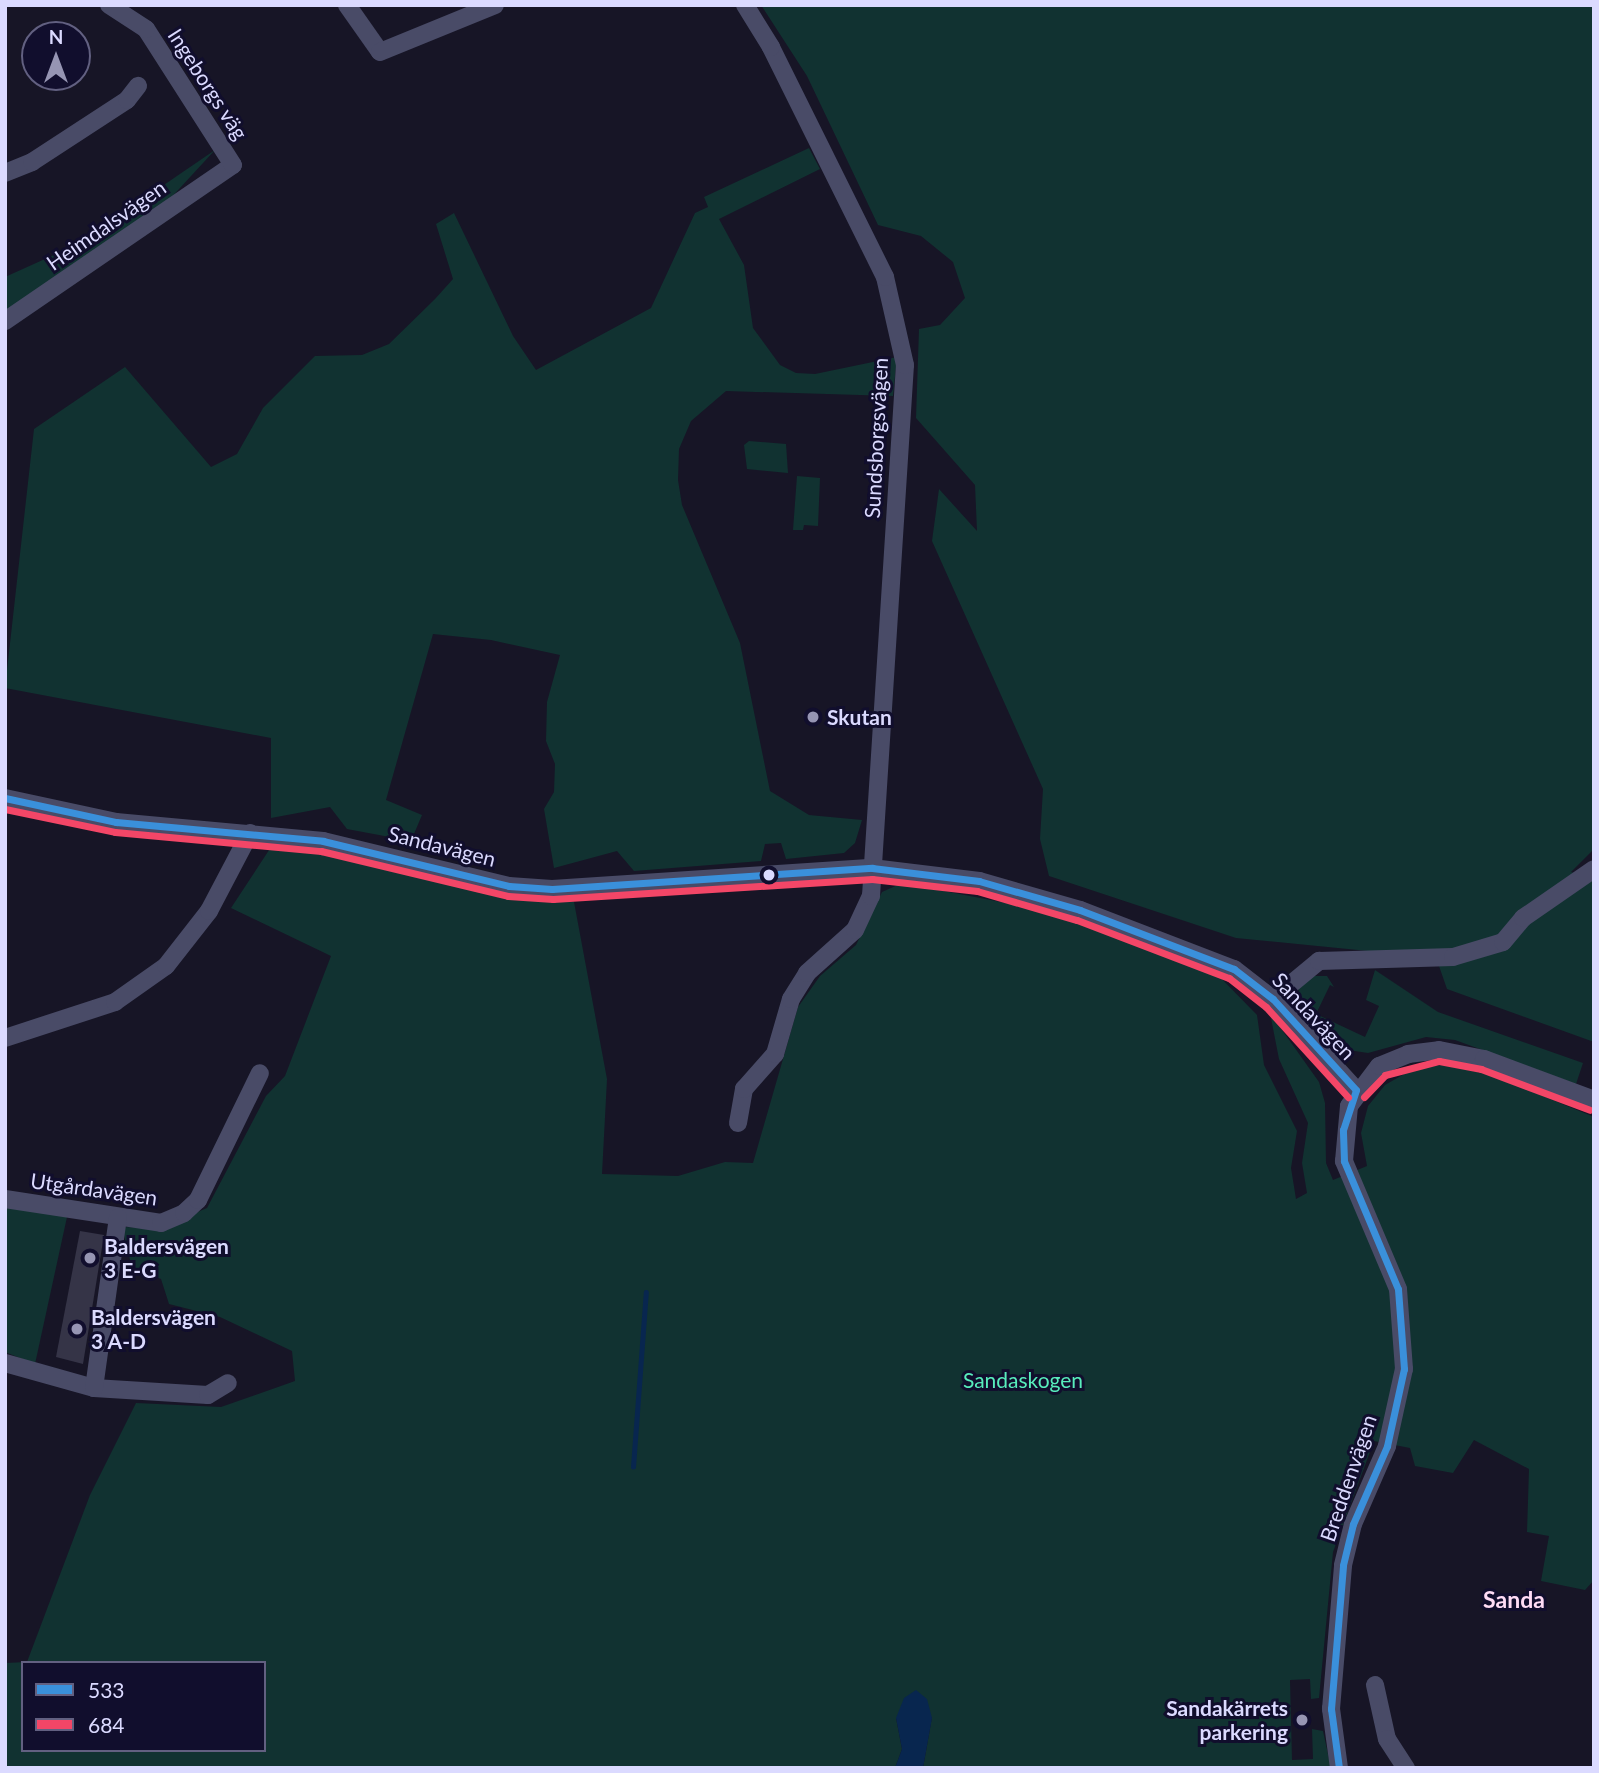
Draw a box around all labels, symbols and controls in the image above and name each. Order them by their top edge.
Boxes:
north arrow [21,21,91,91]
street label: Ingeborgs väg [163,24,253,144]
text: N [49,25,63,48]
street label: Heimdalsvägen [42,175,170,275]
street label: Sundsborgsvägen [859,357,893,519]
place label: Skutan [827,704,892,730]
marker: Skutan [805,709,821,725]
street label: Sandavägen [386,820,498,872]
unlabelled marker [762,868,776,882]
street label: Sandavägen [1267,967,1361,1065]
street label: Utgårdavägen [29,1168,159,1210]
place label: Baldersvägen 3 E-G [104,1233,229,1283]
marker: Baldersvägen 3 E-G [82,1250,98,1266]
place label: Baldersvägen 3 A-D [91,1304,216,1354]
marker: Baldersvägen 3 A-D [69,1321,85,1337]
park label: Sandaskogen [963,1367,1083,1393]
street label: Breddenvägen [1315,1411,1381,1545]
district label: Sanda [1483,1585,1545,1613]
legend [21,1661,266,1752]
text: 533 [88,1677,125,1702]
place label: Sandakärrets parkering [1166,1695,1288,1745]
text: 684 [88,1712,125,1737]
marker: Sandakärrets parkering [1294,1712,1310,1728]

